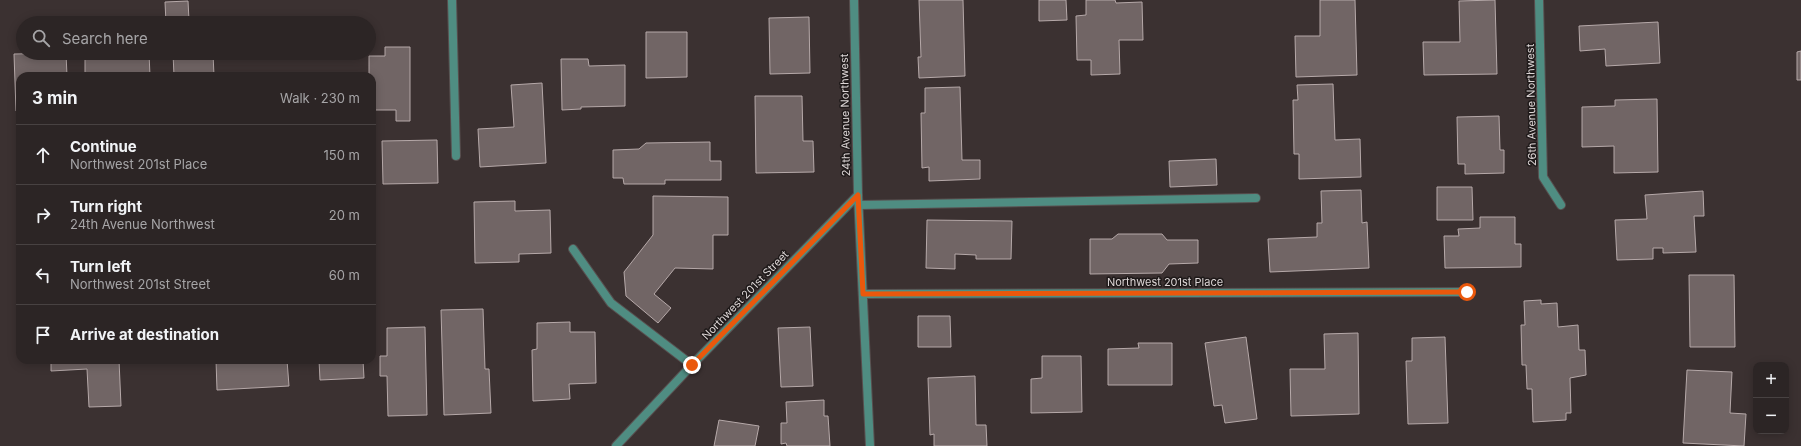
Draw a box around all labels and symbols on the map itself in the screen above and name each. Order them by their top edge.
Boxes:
street label: 26th Avenue Northwest [1523,43,1539,166]
street label: 24th Avenue Northwest [837,53,853,176]
street label: Northwest 201st Street [699,247,792,343]
street label: Northwest 201st Place [1107,275,1223,289]
route start [1458,283,1476,301]
route end [683,356,701,374]

